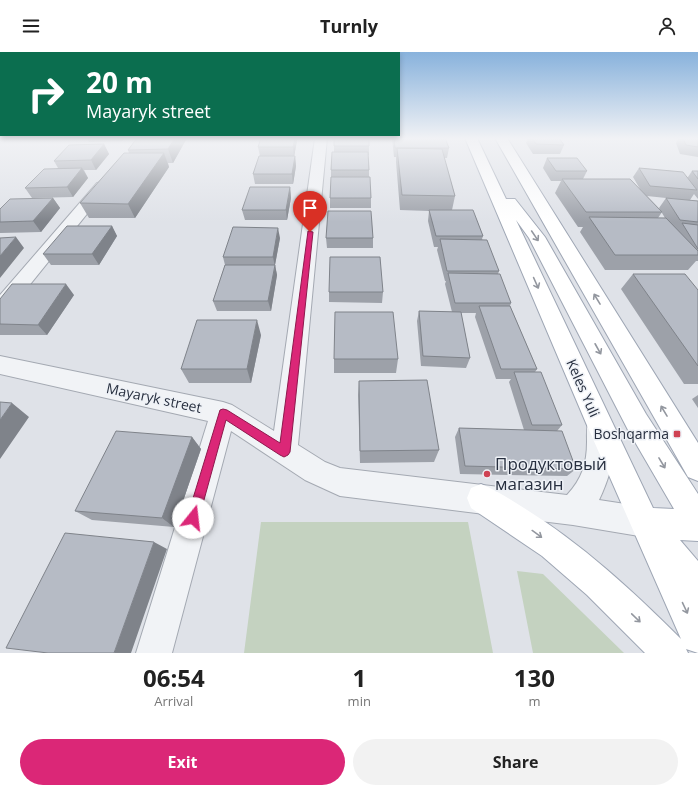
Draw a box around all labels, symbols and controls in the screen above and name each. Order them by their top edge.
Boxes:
text: Turnly [320,14,378,38]
icon: menu [20,15,42,37]
icon: person [656,15,678,37]
text: 20 m [86,63,153,101]
icon: right [20,68,72,120]
text: Mayaryk street [86,99,211,123]
pin [293,191,327,232]
icon: arrive [299,197,321,219]
one-way arrow [531,230,539,241]
one-way arrow [533,277,541,289]
one-way arrow [592,293,600,305]
one-way arrow [594,343,602,355]
street label: Keles Yuli [562,356,605,420]
street label: Mayaryk street [105,378,204,417]
one-way arrow [659,405,667,417]
place label: Boshqarma [593,424,669,443]
marker: Boshqarma [672,429,682,439]
place label: Продуктовый магазин [495,452,607,495]
one-way arrow [658,457,666,469]
marker: Продуктовый магазин [482,469,492,479]
position arrow [172,497,214,539]
one-way arrow [531,530,542,538]
one-way arrow [682,602,689,614]
one-way arrow [631,613,641,623]
text: 06:54 [143,661,205,694]
text: 1 [352,661,366,694]
text: 130 [514,661,555,694]
text: Arrival [154,692,193,710]
text: min [348,692,371,710]
text: m [528,692,540,710]
button: Exit [20,739,345,785]
button: Share [353,739,678,785]

